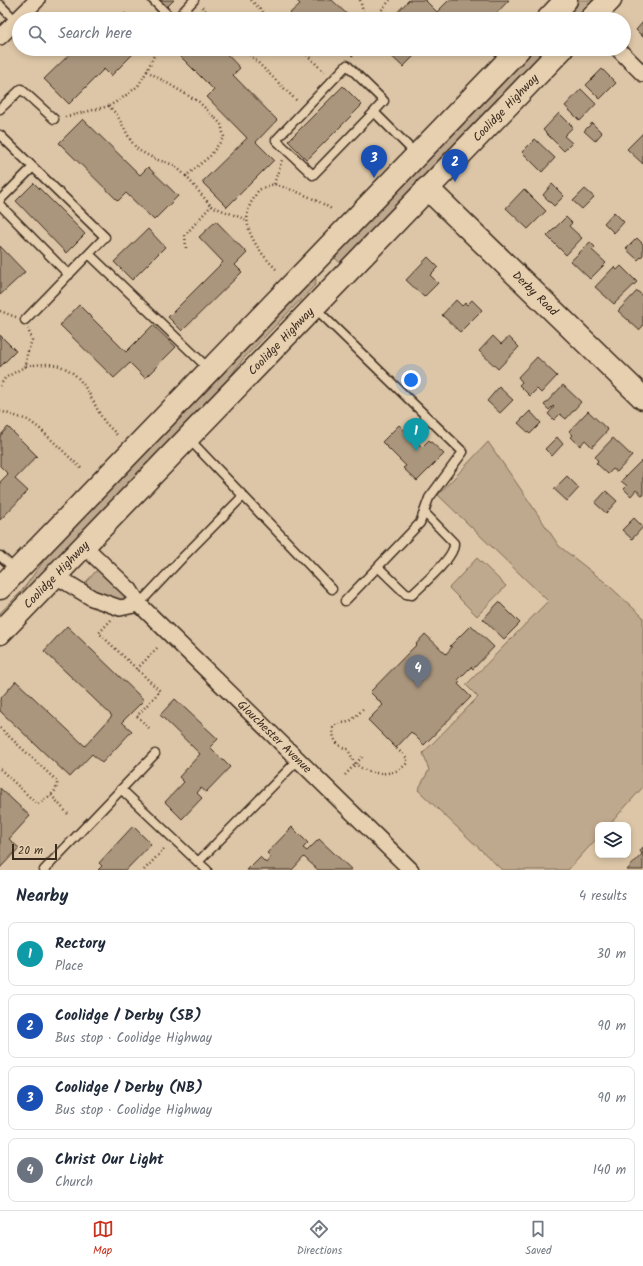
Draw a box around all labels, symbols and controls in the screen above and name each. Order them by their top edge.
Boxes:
search box [12,12,631,56]
text: Search here [58,22,132,46]
icon: search [26,23,48,45]
street label: Coolidge Highway [468,69,544,146]
pin: 3 [361,145,387,178]
pin: 2 [442,149,468,182]
street label: Derby Road [508,267,563,321]
street label: Coolidge Highway [244,303,319,380]
your location [401,370,421,390]
pin: 1 [403,418,429,451]
street label: Coolidge Highway [19,536,94,613]
pin: 4 [405,655,431,688]
street label: Glouchester Avenue [233,696,316,778]
map controls [595,822,631,858]
button: layers [595,822,631,858]
scale bar [12,842,57,861]
text: 20 m [18,842,43,860]
text: Nearby [16,883,68,910]
text: 4 results [579,886,627,907]
text: Rectory [55,932,106,956]
text: 1 [28,944,32,965]
text: 30 m [597,944,626,965]
text: Place [55,956,83,977]
text: Coolidge / Derby (SB) [55,1004,202,1028]
text: 2 [26,1016,34,1037]
text: 90 m [598,1016,626,1037]
text: Bus stop · Coolidge Highway [55,1028,212,1049]
text: Coolidge / Derby (NB) [55,1076,203,1100]
text: 3 [26,1088,34,1109]
text: 90 m [598,1088,626,1109]
text: Bus stop · Coolidge Highway [55,1100,212,1121]
text: Christ Our Light [55,1148,164,1172]
text: 4 [26,1160,34,1181]
text: 140 m [593,1160,626,1181]
text: Church [55,1172,93,1193]
tab: Map [92,1218,114,1260]
tab: Directions [297,1218,342,1260]
tab: Saved [525,1218,551,1260]

